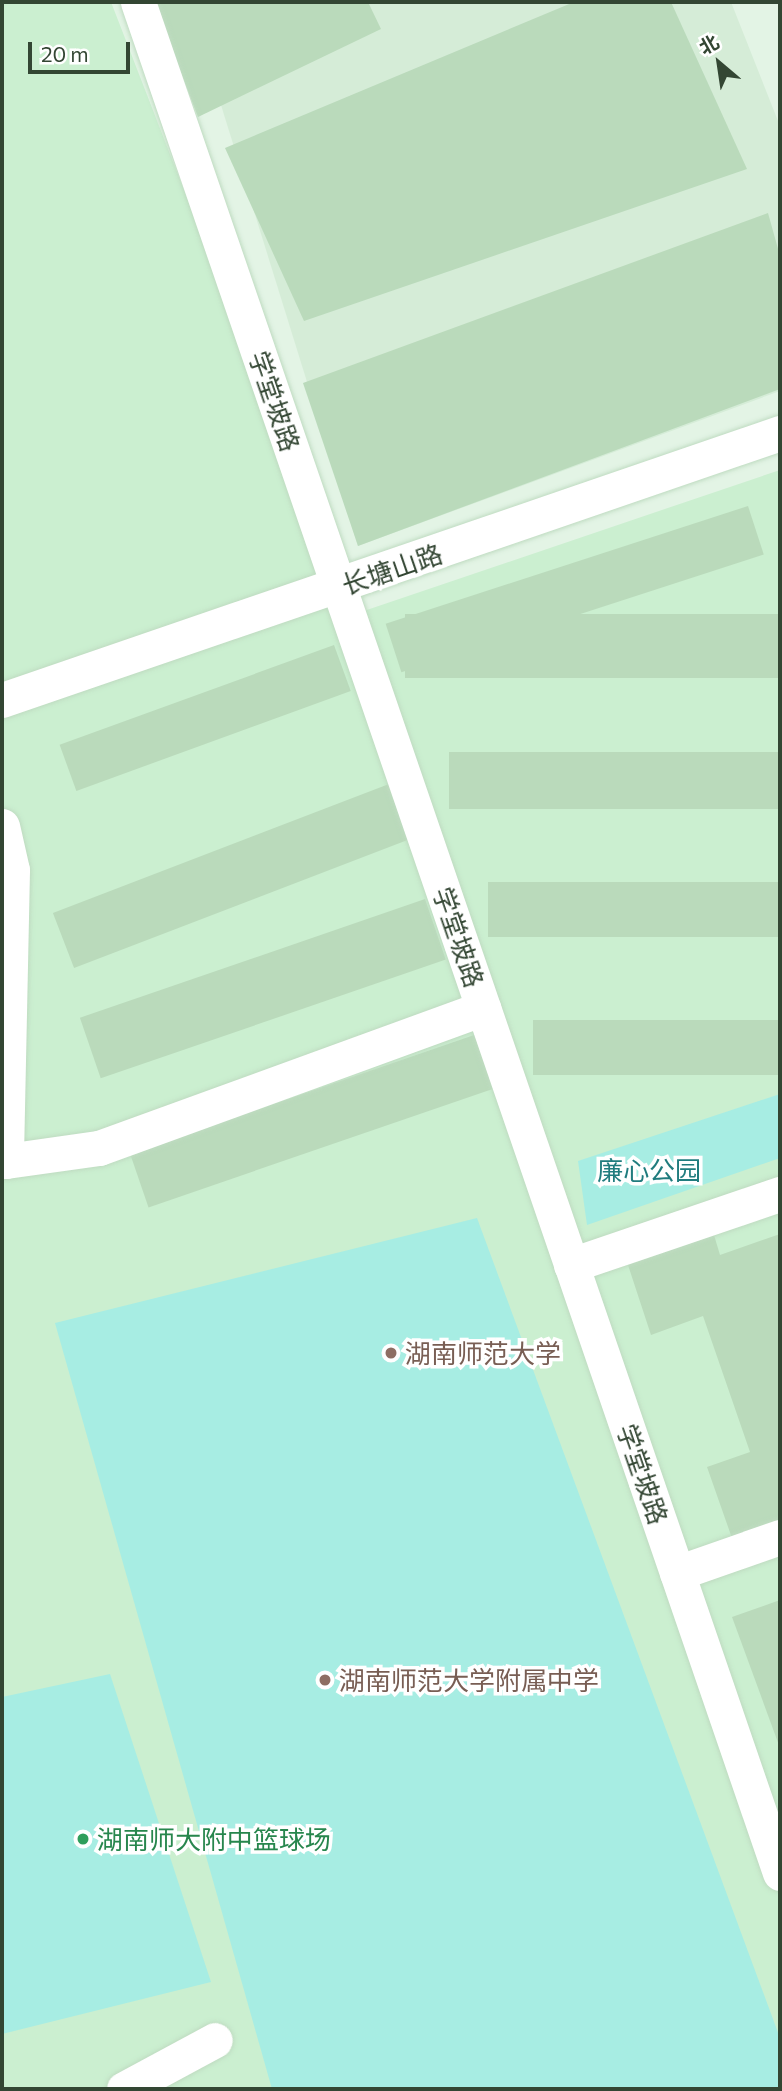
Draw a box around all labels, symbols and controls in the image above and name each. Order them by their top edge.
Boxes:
scale bar [32,28,133,72]
north arrow [684,28,754,98]
text: 北 [695,30,722,59]
text: 20 m [41,41,89,66]
street label: 学堂坡路 [243,347,307,455]
street label: 长塘山路 [338,537,446,601]
street label: 学堂坡路 [427,883,491,991]
park label: 廉心公园 [597,1154,701,1186]
place label: 湖南师范大学 [405,1337,561,1369]
marker: 湖南师范大学 [383,1345,399,1361]
street label: 学堂坡路 [611,1420,675,1528]
place label: 湖南师范大学附属中学 [339,1664,599,1696]
marker: 湖南师范大学附属中学 [317,1672,333,1688]
place label: 湖南师大附中篮球场 [97,1823,331,1855]
marker: 湖南师大附中篮球场 [75,1831,91,1847]

